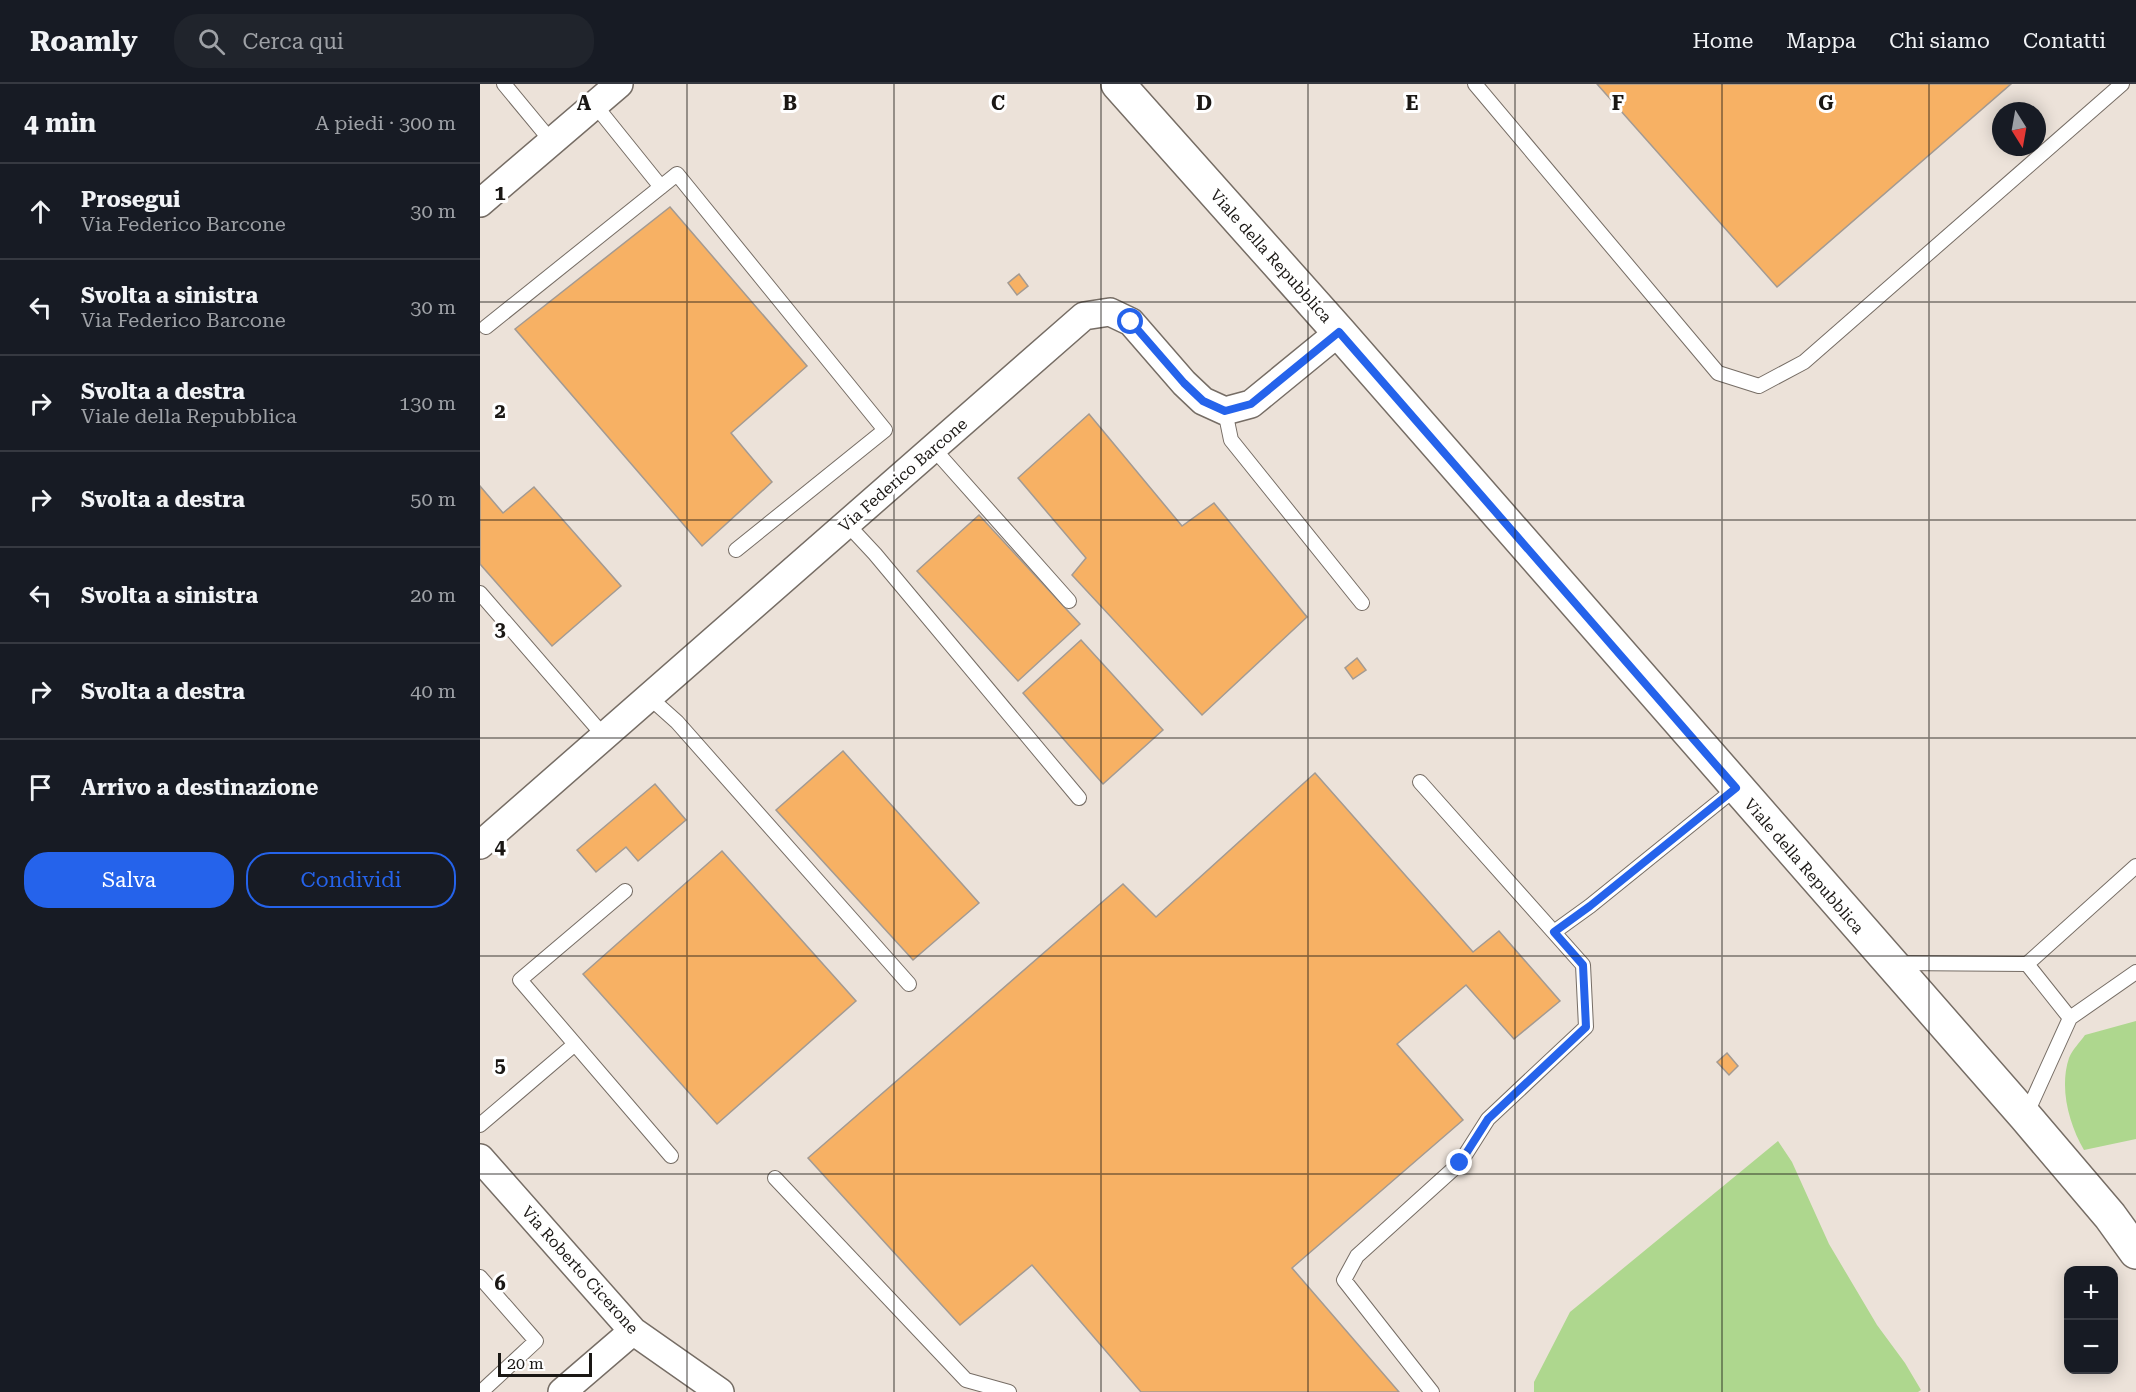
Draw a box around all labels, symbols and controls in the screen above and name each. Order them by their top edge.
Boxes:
search box [174,14,594,68]
text: Roamly [30,25,138,58]
icon: search [195,25,228,58]
text: Cerca qui [243,29,344,54]
text: Home [1692,29,1753,53]
text: Mappa [1786,29,1856,53]
text: Chi siamo [1889,29,1990,53]
text: Contatti [2023,29,2106,53]
text: A [577,91,592,115]
text: B [783,91,797,115]
text: C [991,91,1005,115]
text: D [1196,91,1212,115]
text: E [1406,91,1419,115]
text: F [1612,91,1624,115]
text: G [1818,91,1834,115]
north arrow [1992,102,2046,156]
text: 4 min [24,108,96,138]
text: A piedi · 300 m [315,111,456,135]
text: 1 [494,181,506,205]
street label: Viale della Repubblica [1206,185,1336,327]
text: Prosegui [81,187,180,212]
icon: ahead [24,195,57,228]
text: 30 m [410,199,456,223]
text: Via Federico Barcone [81,212,286,236]
text: Svolta a sinistra [81,283,258,308]
icon: left [24,291,57,324]
text: 30 m [410,295,456,319]
text: Via Federico Barcone [81,308,286,332]
route start [1117,308,1143,334]
text: Svolta a destra [81,379,245,404]
icon: right [24,387,57,420]
text: 130 m [399,391,456,415]
text: 2 [494,399,506,423]
text: Viale della Repubblica [81,404,297,428]
street label: Via Federico Barcone [835,414,971,536]
icon: right [24,483,57,516]
text: Svolta a destra [81,487,245,512]
text: 50 m [410,487,456,511]
icon: left [24,579,57,612]
text: Svolta a sinistra [81,583,258,608]
text: 20 m [410,583,456,607]
text: 3 [494,617,506,641]
icon: right [24,675,57,708]
text: Svolta a destra [81,679,245,704]
text: 40 m [410,679,456,703]
icon: arrive [24,771,57,804]
text: Arrivo a destinazione [81,775,318,800]
street label: Viale della Repubblica [1740,795,1868,938]
text: 4 [494,835,506,859]
button: Salva [24,852,234,908]
button: Condividi [246,852,456,908]
text: 5 [494,1053,506,1077]
route end [1446,1149,1472,1175]
street label: Via Roberto Cicerone [518,1202,642,1338]
map controls [2064,1266,2118,1374]
button: + [2064,1266,2118,1320]
text: 6 [494,1271,506,1295]
button: − [2064,1320,2118,1374]
scale bar [498,1350,592,1378]
text: 20 m [507,1354,544,1373]

